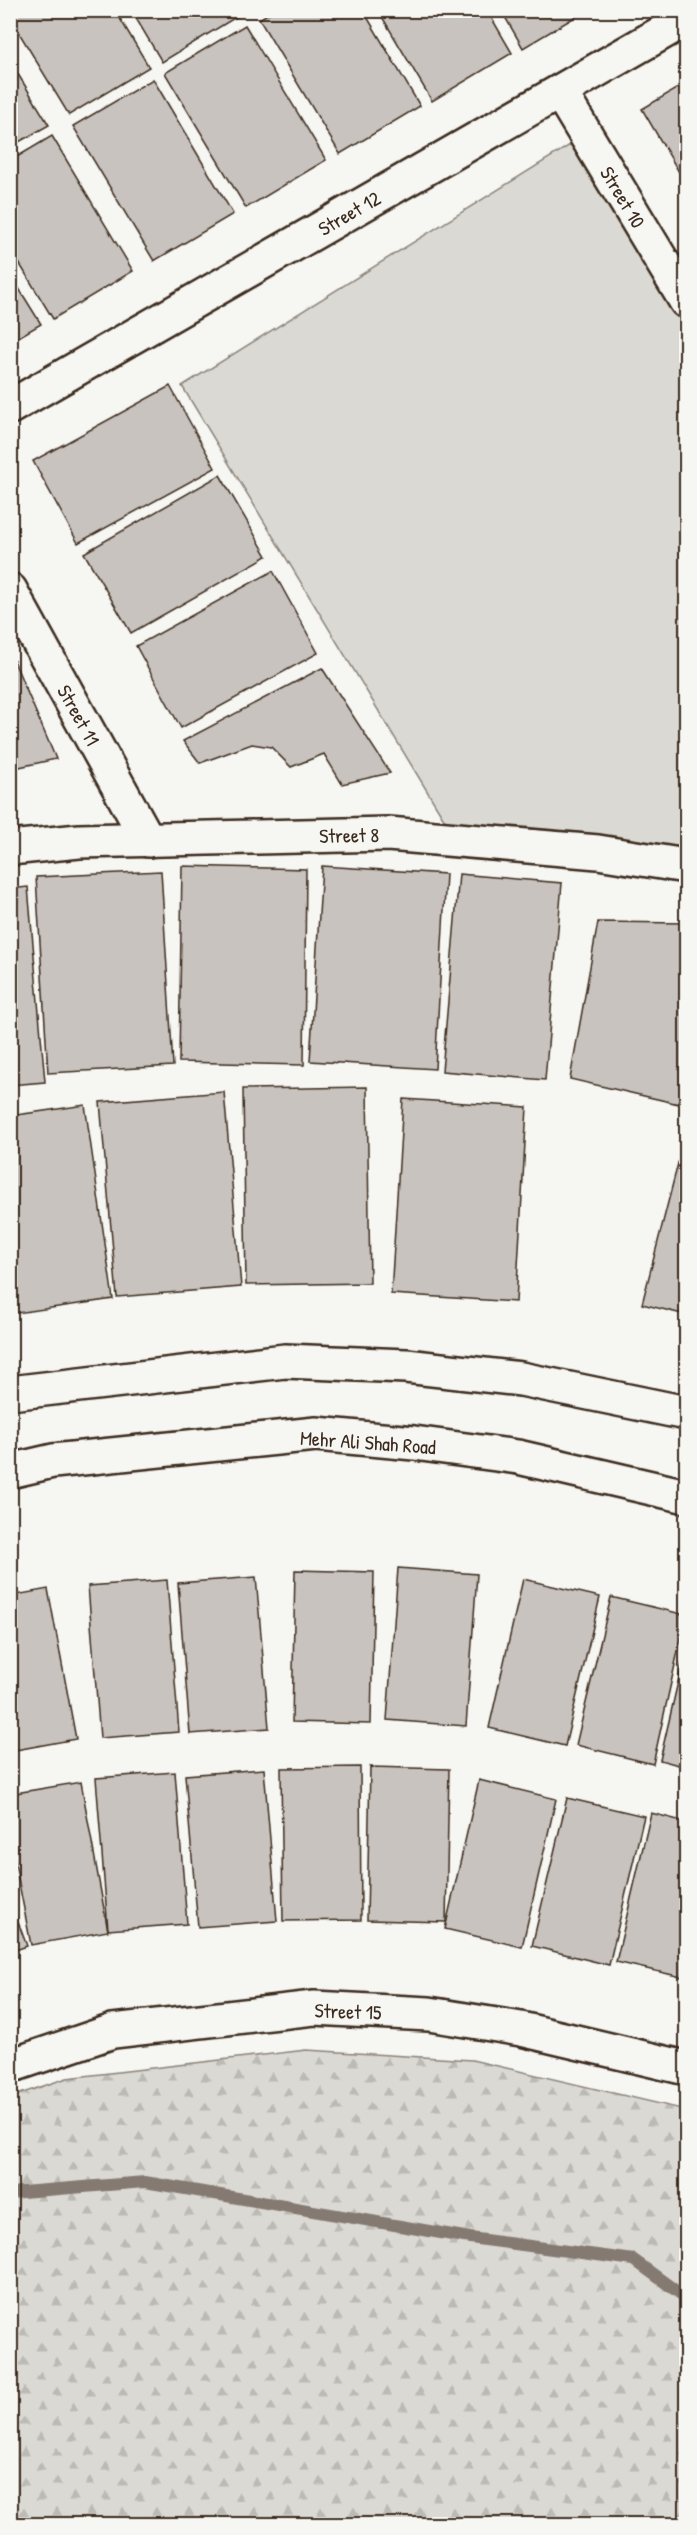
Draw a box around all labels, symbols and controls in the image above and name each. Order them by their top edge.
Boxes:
street label: Street 10 [594,161,652,233]
street label: Street 12 [313,184,386,242]
street label: Street 11 [51,680,107,750]
street label: Street 8 [319,821,379,849]
street label: Mehr Ali Shah Road [299,1424,437,1460]
street label: Street 15 [314,1996,382,2026]

